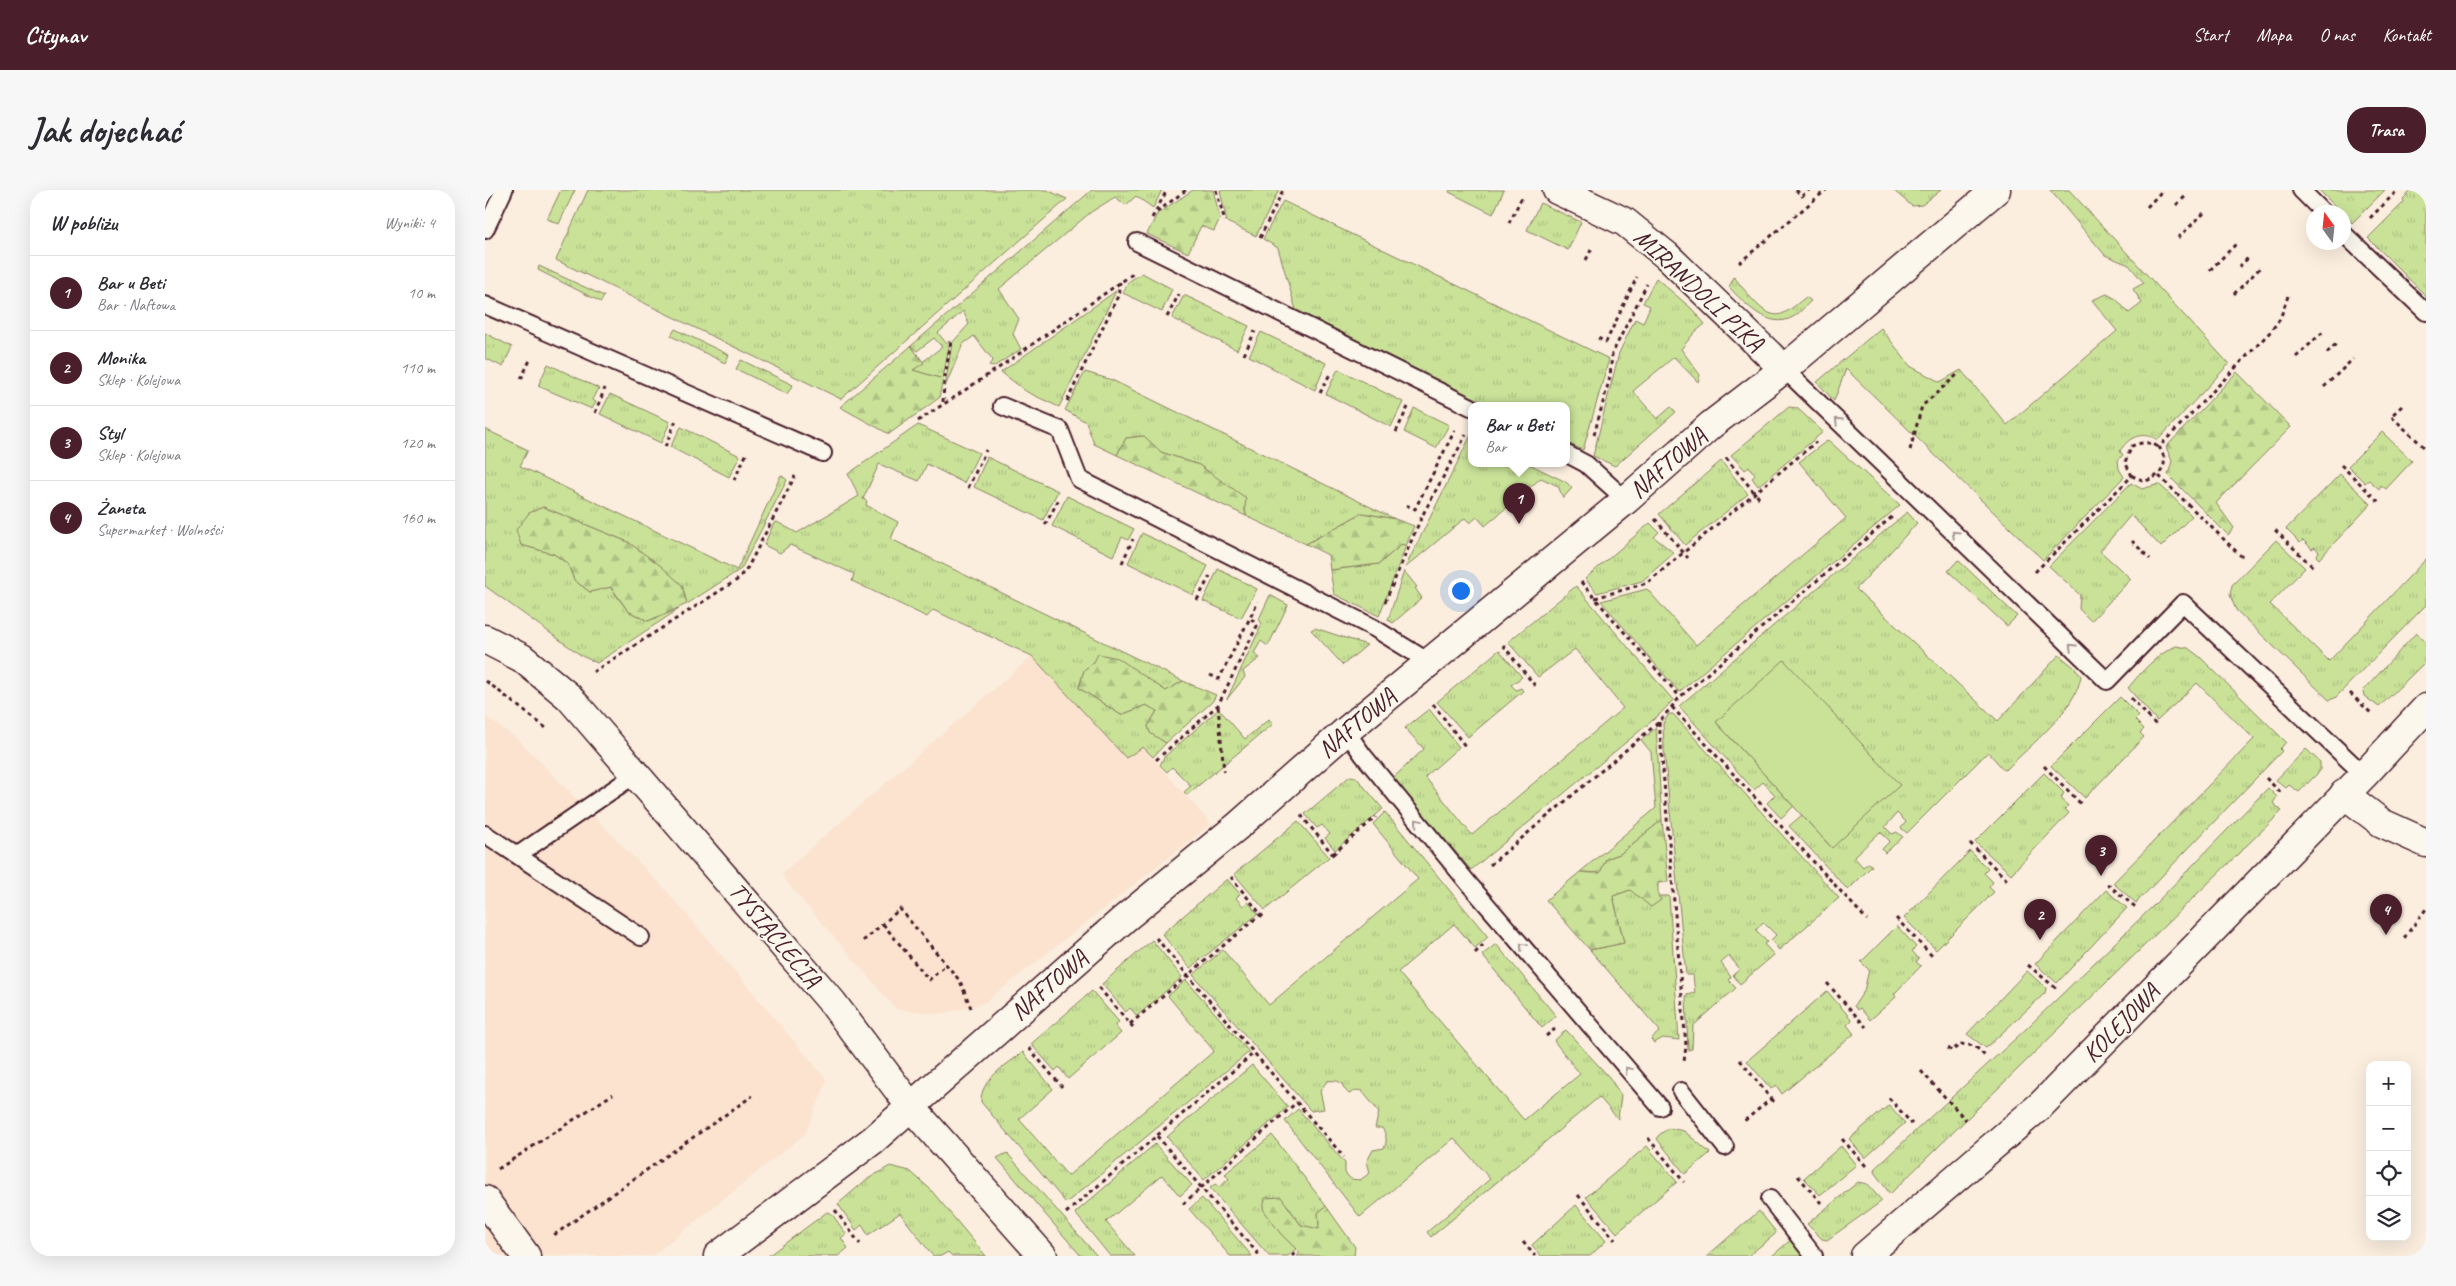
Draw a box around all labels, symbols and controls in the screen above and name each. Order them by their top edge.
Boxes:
text: Citynav [25,20,86,50]
text: Start [2193,24,2229,46]
text: Mapa [2257,24,2291,46]
text: O nas [2319,24,2355,46]
text: Kontakt [2383,24,2431,46]
button: Trasa [2347,107,2426,153]
text: Jak dojechać [30,108,181,153]
north arrow [2306,205,2351,250]
text: W pobliżu [50,210,117,236]
text: Wyniki: 4 [384,213,435,233]
street label: MIRANDOLI PIKA [1627,221,1771,359]
text: Bar u Beti [97,271,165,295]
text: 1 [62,283,70,303]
text: 10 m [408,283,435,303]
text: Bar · Naftowa [97,295,175,315]
text: Monika [97,346,145,370]
text: 2 [62,358,70,378]
text: 110 m [401,358,435,378]
text: Sklep · Kolejowa [97,370,180,390]
popup [1468,402,1570,467]
text: Bar u Beti [1485,413,1553,437]
one-way arrow [1834,418,1843,427]
street label: NAFTOWA [1622,420,1714,506]
text: Styl [97,421,123,445]
text: 3 [62,433,70,453]
text: 120 m [401,433,435,453]
text: Bar [1485,437,1506,457]
text: Sklep · Kolejowa [97,445,180,465]
pin: 1 [1503,483,1535,524]
text: Żaneta [97,496,145,520]
text: 4 [62,508,70,528]
text: 160 m [401,508,435,528]
text: Supermarket · Wolności [97,520,223,540]
one-way arrow [1951,531,1960,540]
your location [1448,578,1474,604]
one-way arrow [2068,644,2077,653]
street label: NAFTOWA [1311,681,1403,765]
one-way arrow [1415,819,1424,828]
pin: 3 [2085,835,2117,876]
street label: TYSIĄCLECIA [722,876,829,995]
pin: 4 [2370,894,2402,935]
pin: 2 [2024,899,2056,940]
street label: NAFTOWA [1003,942,1095,1028]
one-way arrow [1519,943,1528,952]
street label: KOLEJOWA [2076,976,2167,1069]
map controls [2366,1061,2411,1241]
button: + [2366,1061,2411,1106]
one-way arrow [1625,1067,1634,1076]
button: − [2366,1106,2411,1151]
button: locate [2366,1151,2411,1196]
button: layers [2366,1196,2411,1241]

